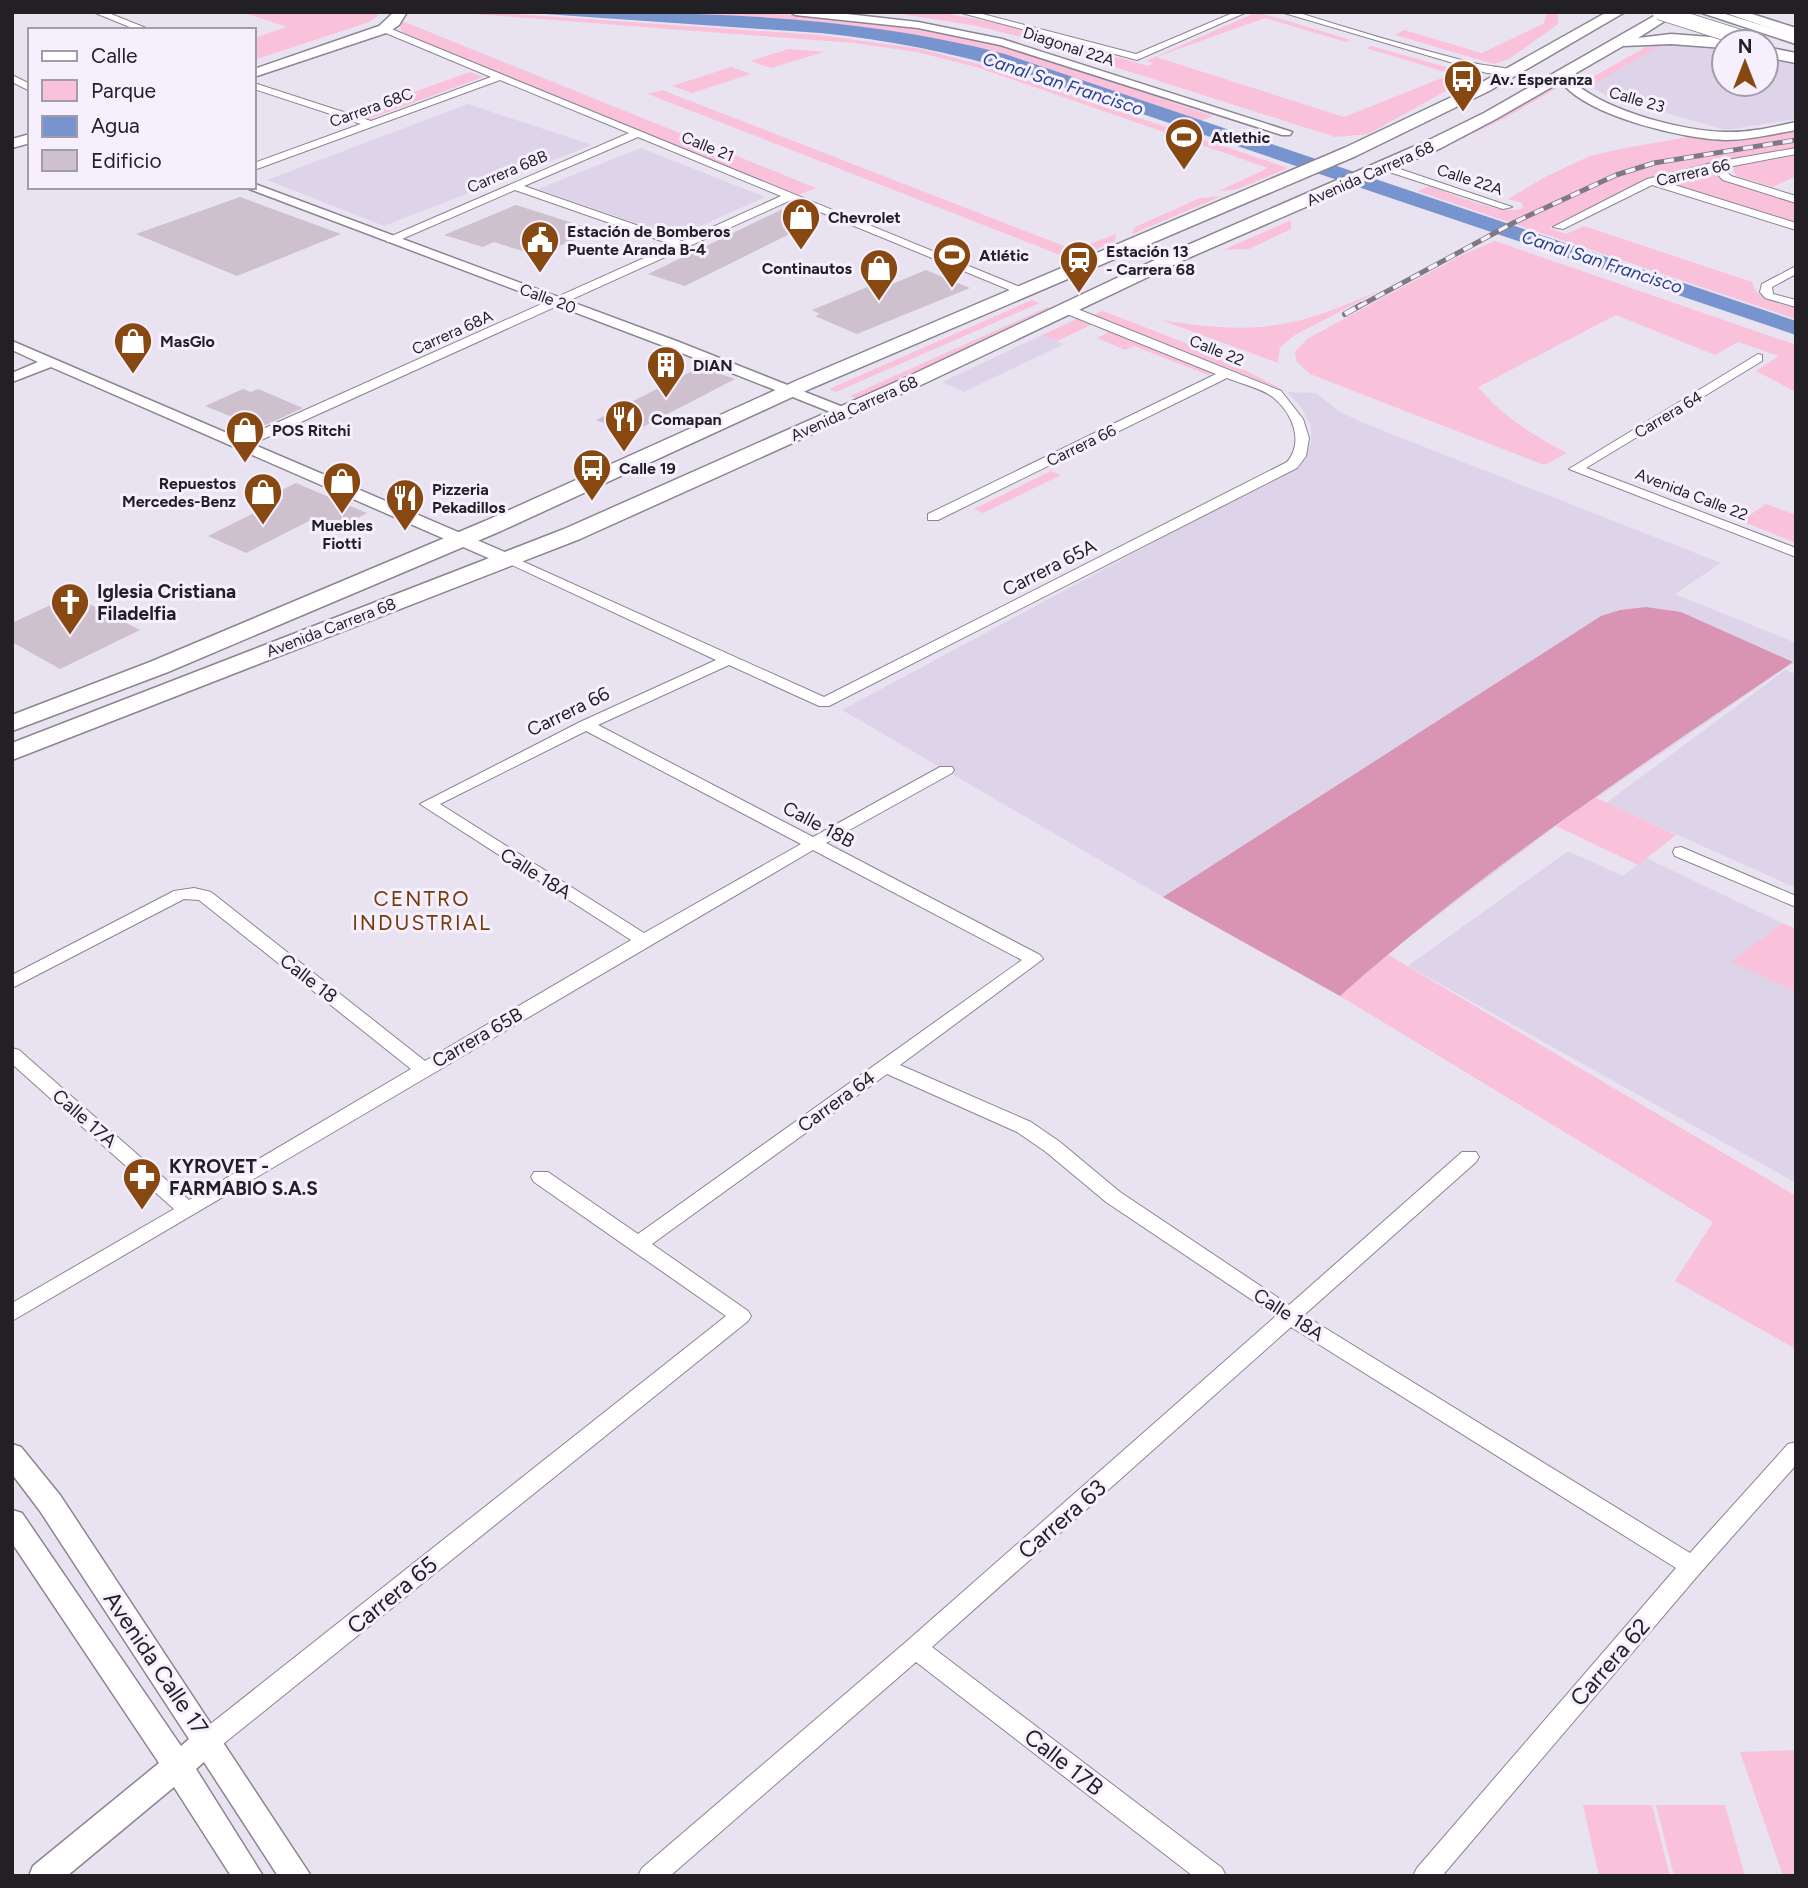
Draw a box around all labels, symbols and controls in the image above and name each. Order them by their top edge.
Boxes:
street label: Diagonal 22A [1021,23,1117,70]
legend [28,28,256,189]
north arrow [1710,28,1780,98]
text: N [1738,35,1752,58]
text: Calle [91,43,138,68]
water label: Canal San Francisco [980,48,1146,120]
bus stop icon: Av. Esperanza [1442,58,1484,113]
place label: Av. Esperanza [1490,70,1593,89]
text: Parque [91,78,156,103]
street label: Calle 23 [1607,82,1667,116]
street label: Carrera 68C [327,84,415,131]
text: Agua [91,113,140,138]
sports icon: Atlethic [1163,116,1205,171]
street label: Calle 21 [679,127,737,166]
place label: Atlethic [1211,128,1270,147]
street label: Avenida Carrera 68 [1304,137,1437,210]
street label: Carrera 68B [464,146,550,197]
text: Edificio [91,148,162,173]
street label: Carrera 66 [1654,155,1732,190]
street label: Calle 22A [1434,160,1505,199]
shop icon: Chevrolet [780,196,822,251]
place label: Chevrolet [828,208,901,227]
public building icon: Estación de Bomberos Puente Aranda B-4 [519,219,561,274]
place label: Estación de Bomberos Puente Aranda B-4 [567,222,731,259]
water label: Canal San Francisco [1519,226,1685,298]
sports icon: Atlétic [931,234,973,289]
station icon: Estación 13 - Carrera 68 [1058,239,1100,294]
place label: Estación 13 - Carrera 68 [1106,242,1195,279]
place label: Atlétic [979,246,1029,265]
shop icon: Continautos [858,247,900,302]
place label: Continautos [762,259,853,278]
street label: Calle 20 [517,280,579,317]
street label: Carrera 68A [409,306,496,359]
shop icon: MasGlo [112,320,154,375]
street label: Calle 22 [1187,331,1247,370]
place label: MasGlo [160,332,215,351]
building icon: DIAN [645,344,687,399]
place label: DIAN [693,356,733,375]
street label: Avenida Carrera 68 [788,372,921,445]
street label: Carrera 64 [1631,387,1706,442]
restaurant icon: Comapan [603,398,645,453]
shop icon: POS Ritchi [224,409,266,464]
place label: Comapan [651,410,722,429]
street label: Carrera 66 [1043,420,1119,470]
place label: POS Ritchi [272,421,351,440]
bus stop icon: Calle 19 [571,447,613,502]
place label: Calle 19 [619,459,676,478]
shop icon: Muebles Fiotti [321,460,363,515]
street label: Avenida Calle 22 [1633,464,1751,525]
shop icon: Repuestos Mercedes-Benz [242,471,284,526]
place label: Repuestos Mercedes-Benz [122,474,237,511]
restaurant icon: Pizzeria Pekadillos [384,477,426,532]
place label: Pizzeria Pekadillos [432,480,506,517]
place label: Muebles Fiotti [311,516,373,553]
street label: Carrera 65A [999,534,1100,601]
place label: Iglesia Cristiana Filadelfia [97,580,236,625]
church icon: Iglesia Cristiana Filadelfia [49,581,91,636]
street label: Avenida Carrera 68 [264,594,399,661]
street label: Carrera 66 [523,682,613,741]
street label: Calle 18B [779,796,859,853]
street label: Calle 18A [496,843,576,904]
district label: CENTRO INDUSTRIAL [352,886,492,935]
street label: Calle 18 [275,949,342,1008]
street label: Carrera 65B [428,1002,527,1073]
street label: Carrera 64 [793,1066,880,1137]
street label: Calle 17A [48,1084,122,1153]
place label: KYROVET - FARMABIO S.A.S [169,1155,318,1200]
pharmacy icon: KYROVET - FARMABIO S.A.S [121,1156,163,1211]
street label: Calle 18A [1249,1283,1328,1346]
street label: Carrera 63 [1012,1473,1112,1565]
street label: Carrera 65 [341,1550,443,1640]
street label: Avenida Calle 17 [98,1586,214,1740]
street label: Carrera 62 [1564,1612,1656,1712]
street label: Calle 17B [1019,1722,1109,1802]

